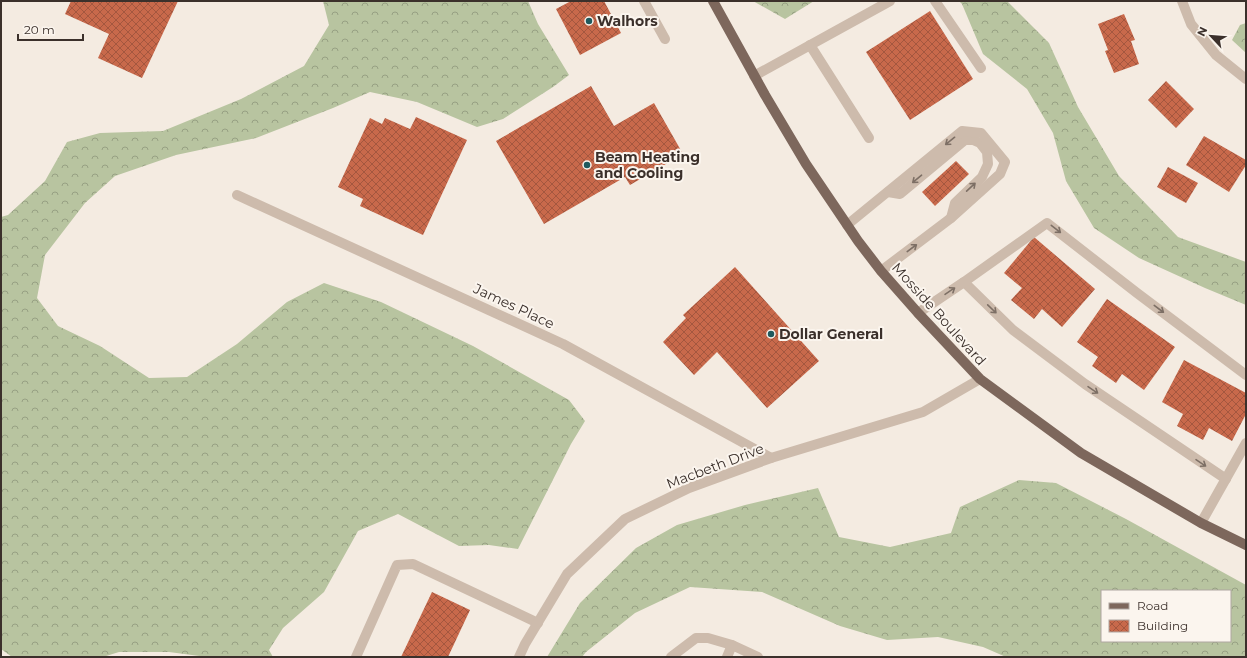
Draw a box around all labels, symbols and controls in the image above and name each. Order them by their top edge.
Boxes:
place label: Walhors [597,12,658,30]
scale bar [18,16,83,42]
marker: Walhors [584,16,594,26]
north arrow [1191,16,1231,56]
text: 20 m [24,22,55,37]
text: N [1194,25,1210,39]
one-way arrow [944,137,955,146]
place label: Beam Heating and Cooling [595,148,700,182]
marker: Beam Heating and Cooling [582,160,592,170]
one-way arrow [912,175,922,184]
one-way arrow [966,182,976,192]
one-way arrow [1051,225,1062,234]
one-way arrow [906,243,917,252]
street label: Mosside Boulevard [888,259,990,369]
street label: James Place [470,279,557,333]
one-way arrow [944,287,955,295]
one-way arrow [987,304,997,314]
one-way arrow [1153,305,1164,313]
place label: Dollar General [779,325,883,343]
marker: Dollar General [766,329,776,339]
one-way arrow [1088,386,1099,394]
street label: Macbeth Drive [664,439,766,493]
one-way arrow [1195,459,1206,467]
legend [1101,590,1231,642]
text: Road [1137,598,1168,613]
text: Building [1137,618,1188,633]

